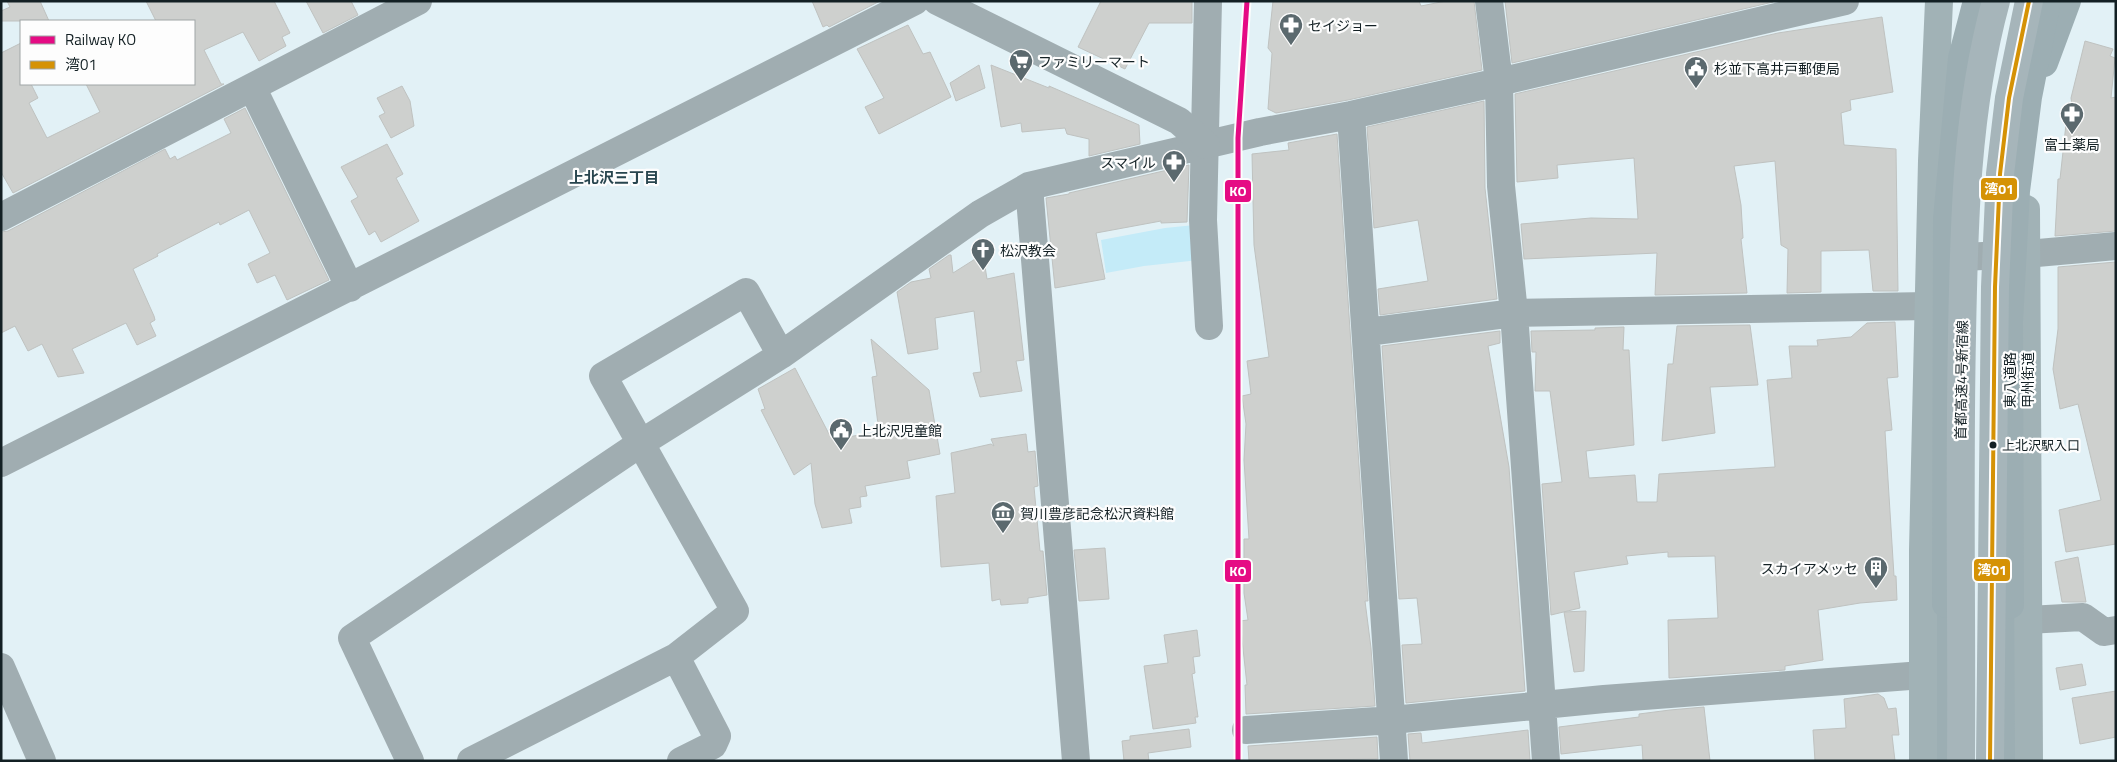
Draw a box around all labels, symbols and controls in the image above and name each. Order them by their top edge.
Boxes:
pharmacy icon: セイジョー [1278,12,1304,46]
place label: セイジョー [1308,15,1378,36]
legend [20,20,195,85]
text: Railway KO [65,28,136,51]
supermarket icon: ファミリーマート [1008,48,1034,82]
place label: ファミリーマート [1038,51,1150,72]
text: 湾01 [65,53,97,76]
public building icon: 杉並下高井戸郵便局 [1683,55,1709,89]
place label: 杉並下高井戸郵便局 [1714,58,1840,79]
pharmacy icon: 富士薬局 [2059,101,2085,135]
place label: 富士薬局 [2044,134,2100,155]
pharmacy icon: スマイル [1161,149,1187,183]
place label: スマイル [1100,152,1156,173]
district label: 上北沢三丁目 [569,166,659,189]
line badge: 湾01 [1980,177,2018,201]
text: 湾01 [1984,178,2014,199]
line badge: KO [1224,179,1252,203]
text: KO [1229,180,1247,201]
church icon: 松沢教会 [970,237,996,271]
place label: 松沢教会 [1000,240,1056,261]
street label: 首都高速4号新宿線 [1949,320,1973,440]
street label: 東八道路 [1999,352,2020,408]
street label: 甲州街道 [2017,352,2038,408]
public building icon: 上北沢児童館 [828,417,854,451]
place label: 上北沢児童館 [858,420,942,441]
place label: 上北沢駅入口 [2002,435,2080,455]
marker: 上北沢駅入口 [1988,440,1998,450]
museum icon: 賀川豊彦記念松沢資料館 [990,500,1016,534]
place label: 賀川豊彦記念松沢資料館 [1020,503,1174,524]
building icon: スカイアメッセ [1863,555,1889,589]
place label: スカイアメッセ [1761,558,1858,579]
line badge: 湾01 [1973,558,2011,582]
line badge: KO [1224,559,1252,583]
text: 湾01 [1977,559,2007,580]
text: KO [1229,560,1247,581]

